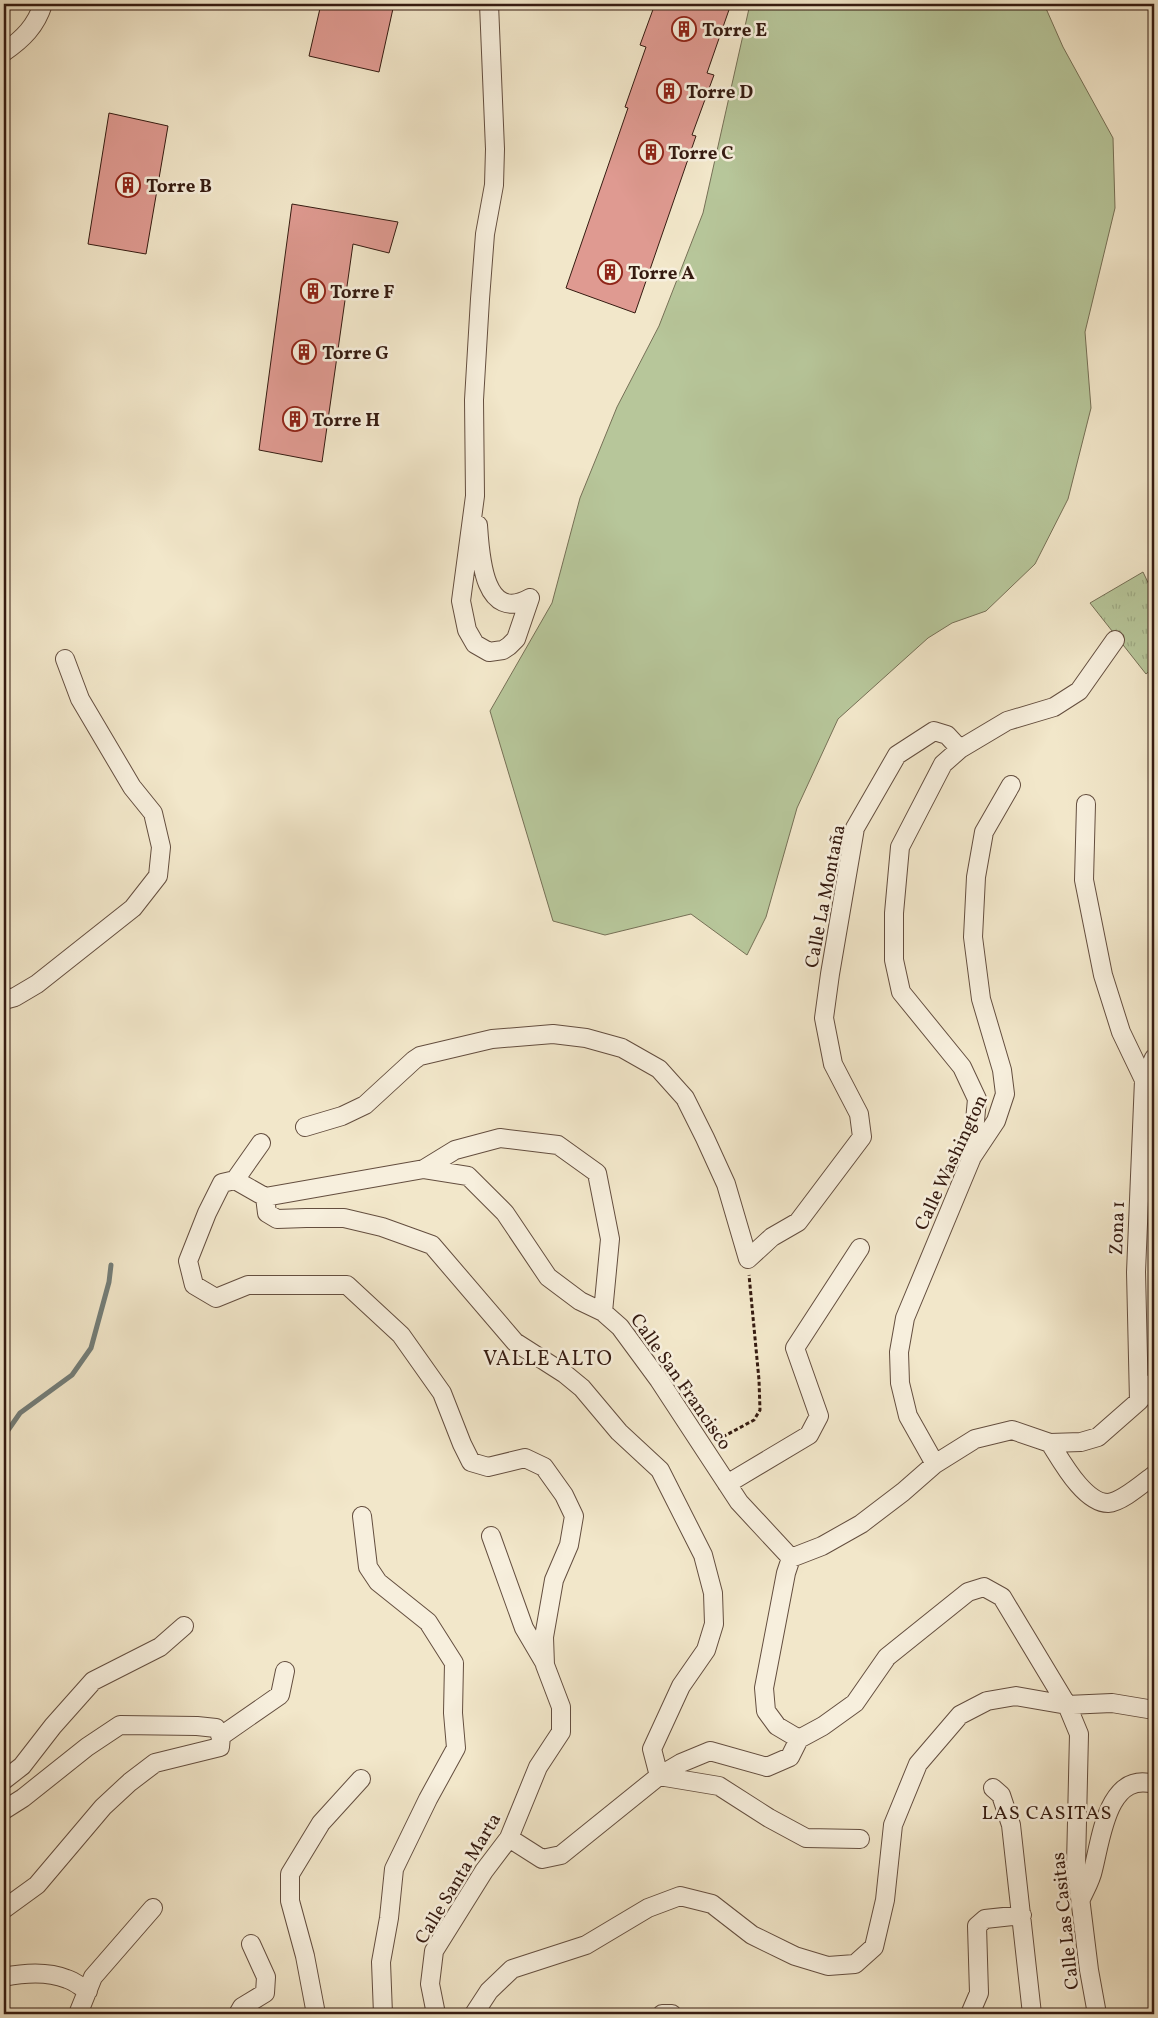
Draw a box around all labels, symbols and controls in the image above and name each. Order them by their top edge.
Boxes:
building icon: Torre E [671,16,697,42]
place label: Torre E [702,18,767,44]
building icon: Torre D [656,78,682,104]
place label: Torre D [686,80,753,106]
building icon: Torre C [638,139,664,165]
place label: Torre C [668,141,733,167]
building icon: Torre B [115,172,141,198]
place label: Torre B [146,174,212,200]
building icon: Torre A [597,259,623,285]
place label: Torre A [628,261,695,287]
building icon: Torre F [300,278,326,304]
place label: Torre F [330,280,394,306]
building icon: Torre G [291,339,317,365]
place label: Torre G [322,341,389,367]
building icon: Torre H [282,406,308,432]
place label: Torre H [312,408,380,434]
street label: Calle La Montaña [799,822,853,970]
street label: Calle Washington [909,1091,995,1235]
street label: Zona 1 [1104,1201,1132,1256]
street label: Calle San Francisco [624,1309,737,1456]
district label: VALLE ALTO [483,1345,613,1374]
district label: LAS CASITAS [981,1800,1113,1828]
street label: Calle Santa Marta [409,1809,508,1949]
street label: Calle Las Casitas [1046,1851,1086,1991]

